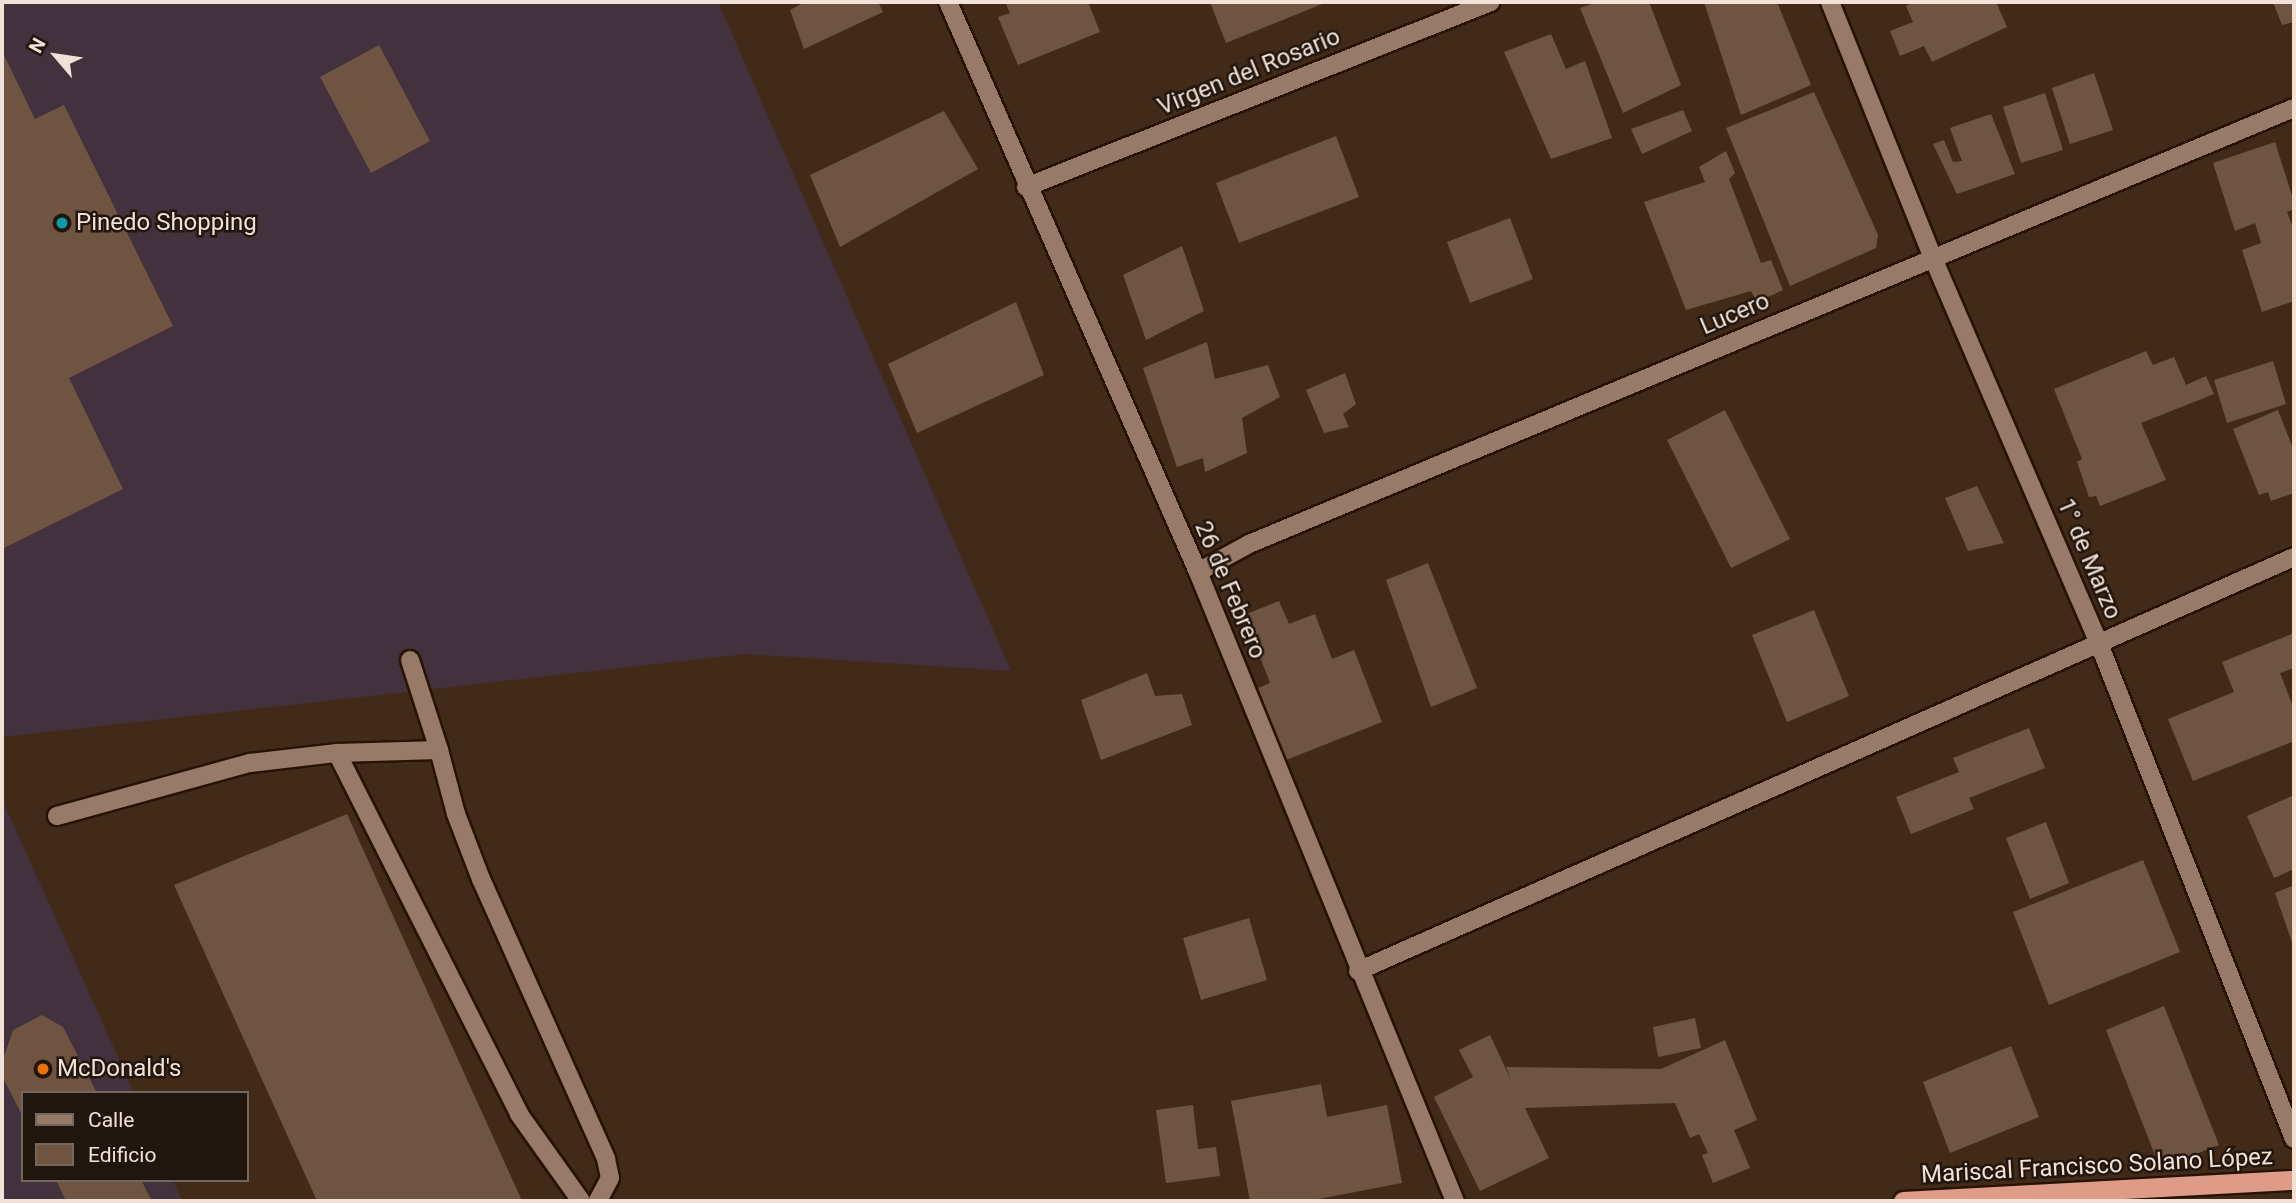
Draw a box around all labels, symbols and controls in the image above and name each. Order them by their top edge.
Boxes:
north arrow [21,21,91,91]
street label: Virgen del Rosario [1154,22,1344,122]
text: N [24,34,51,57]
place label: Pinedo Shopping [76,209,257,237]
marker: Pinedo Shopping [54,215,70,231]
street label: Lucero [1696,287,1774,341]
street label: 1° de Marzo [2051,494,2127,624]
street label: 26 de Febrero [1188,517,1272,663]
place label: McDonald's [57,1055,181,1083]
marker: McDonald's [35,1061,51,1077]
legend [21,1091,248,1182]
text: Calle [88,1108,134,1132]
street label: Mariscal Francisco Solano López [1920,1142,2274,1190]
text: Edificio [88,1143,156,1167]

